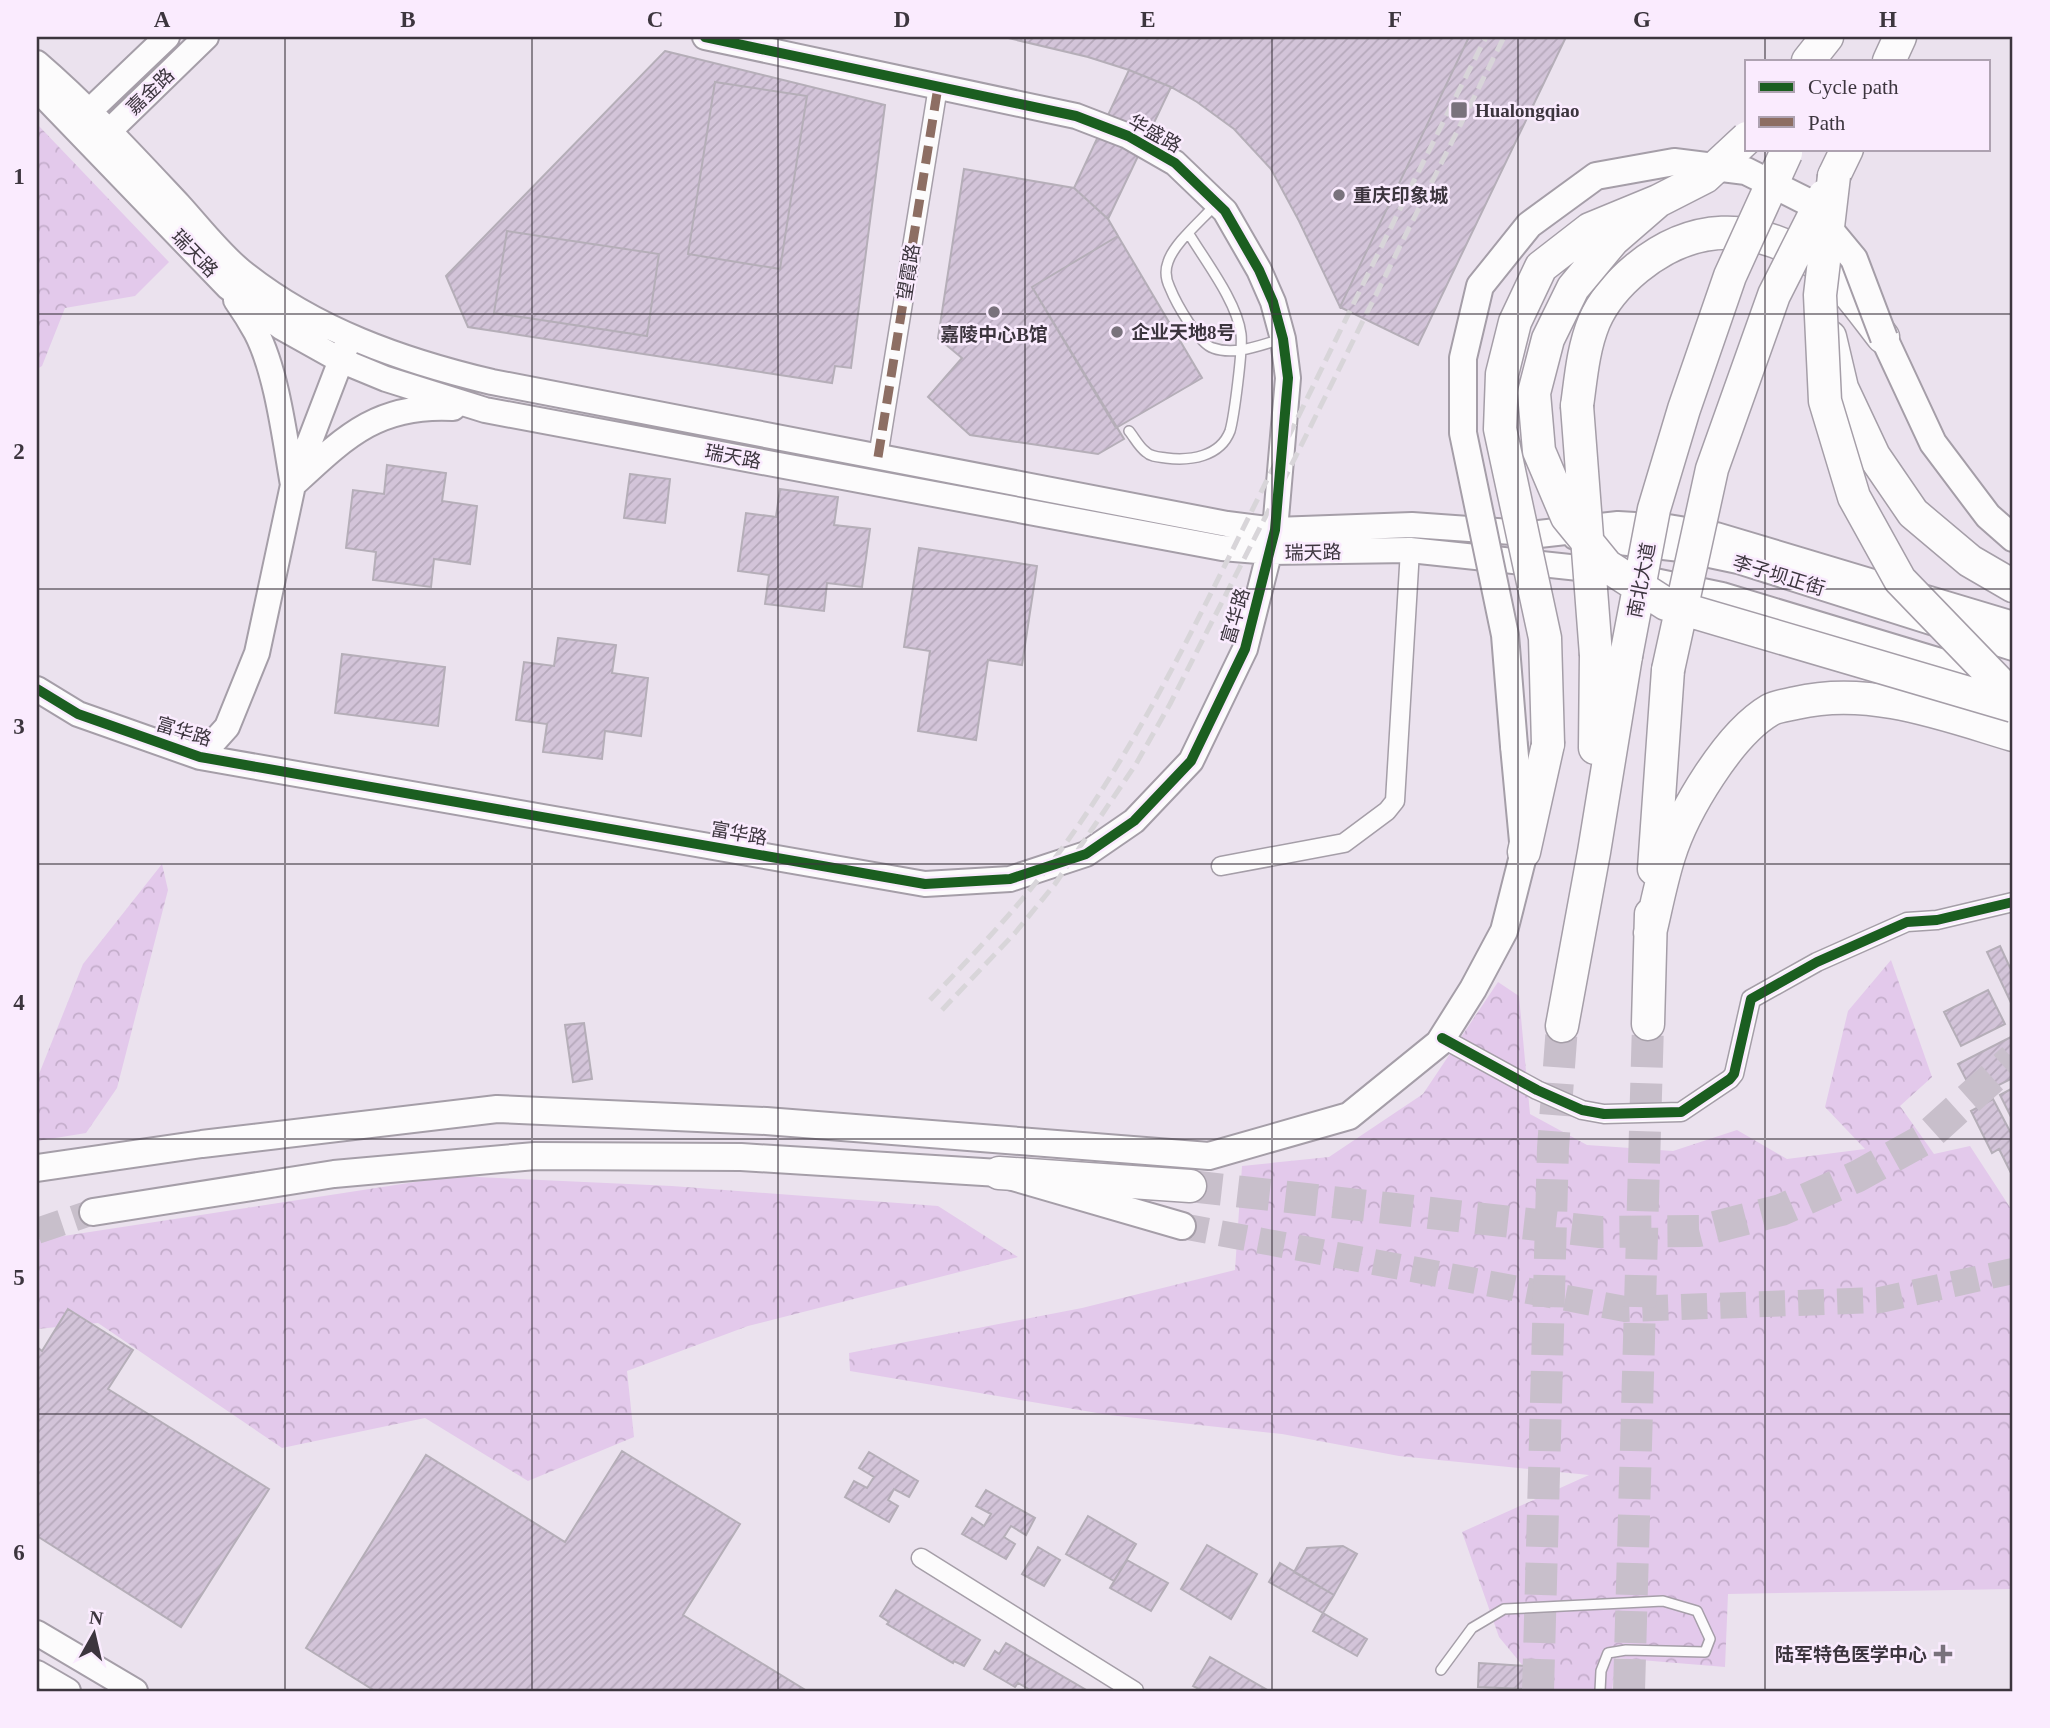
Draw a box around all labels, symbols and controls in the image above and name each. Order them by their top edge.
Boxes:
text: A [154,7,171,32]
text: B [400,7,416,32]
text: C [647,7,663,32]
text: D [894,7,910,32]
text: E [1140,7,1156,32]
text: F [1388,7,1402,32]
text: G [1633,7,1651,32]
text: H [1879,7,1897,32]
legend [1745,60,1990,150]
street label: 嘉金路 [123,64,178,119]
text: Cycle path [1808,75,1899,99]
marker: Hualongqiao [1449,100,1469,120]
place label: Hualongqiao [1475,100,1580,121]
street label: 华盛路 [1125,110,1185,156]
text: Path [1808,111,1846,135]
text: 1 [13,164,25,189]
place label: 重庆印象城 [1353,185,1448,206]
marker: 重庆印象城 [1331,187,1347,203]
street label: 瑞天路 [167,226,222,281]
street label: 望霞路 [894,242,923,302]
marker: 嘉陵中心B馆 [986,304,1002,320]
place label: 企业天地8号 [1131,322,1236,343]
place label: 嘉陵中心B馆 [940,324,1048,345]
marker: 企业天地8号 [1109,324,1125,340]
text: 2 [13,439,25,464]
street label: 瑞天路 [703,441,763,472]
street label: 南北大道 [1624,541,1659,619]
street label: 瑞天路 [1284,542,1342,563]
street label: 李子坝正街 [1730,552,1827,599]
street label: 富华路 [1218,586,1253,646]
street label: 富华路 [154,713,214,750]
text: 3 [13,714,25,739]
street label: 富华路 [709,818,769,849]
text: 4 [13,990,25,1015]
text: 5 [13,1265,25,1290]
text: 6 [13,1540,25,1565]
north arrow [60,1598,130,1668]
text: N [88,1606,105,1629]
place label: 陆军特色医学中心 [1775,1644,1927,1665]
marker: 陆军特色医学中心 [1933,1644,1953,1664]

